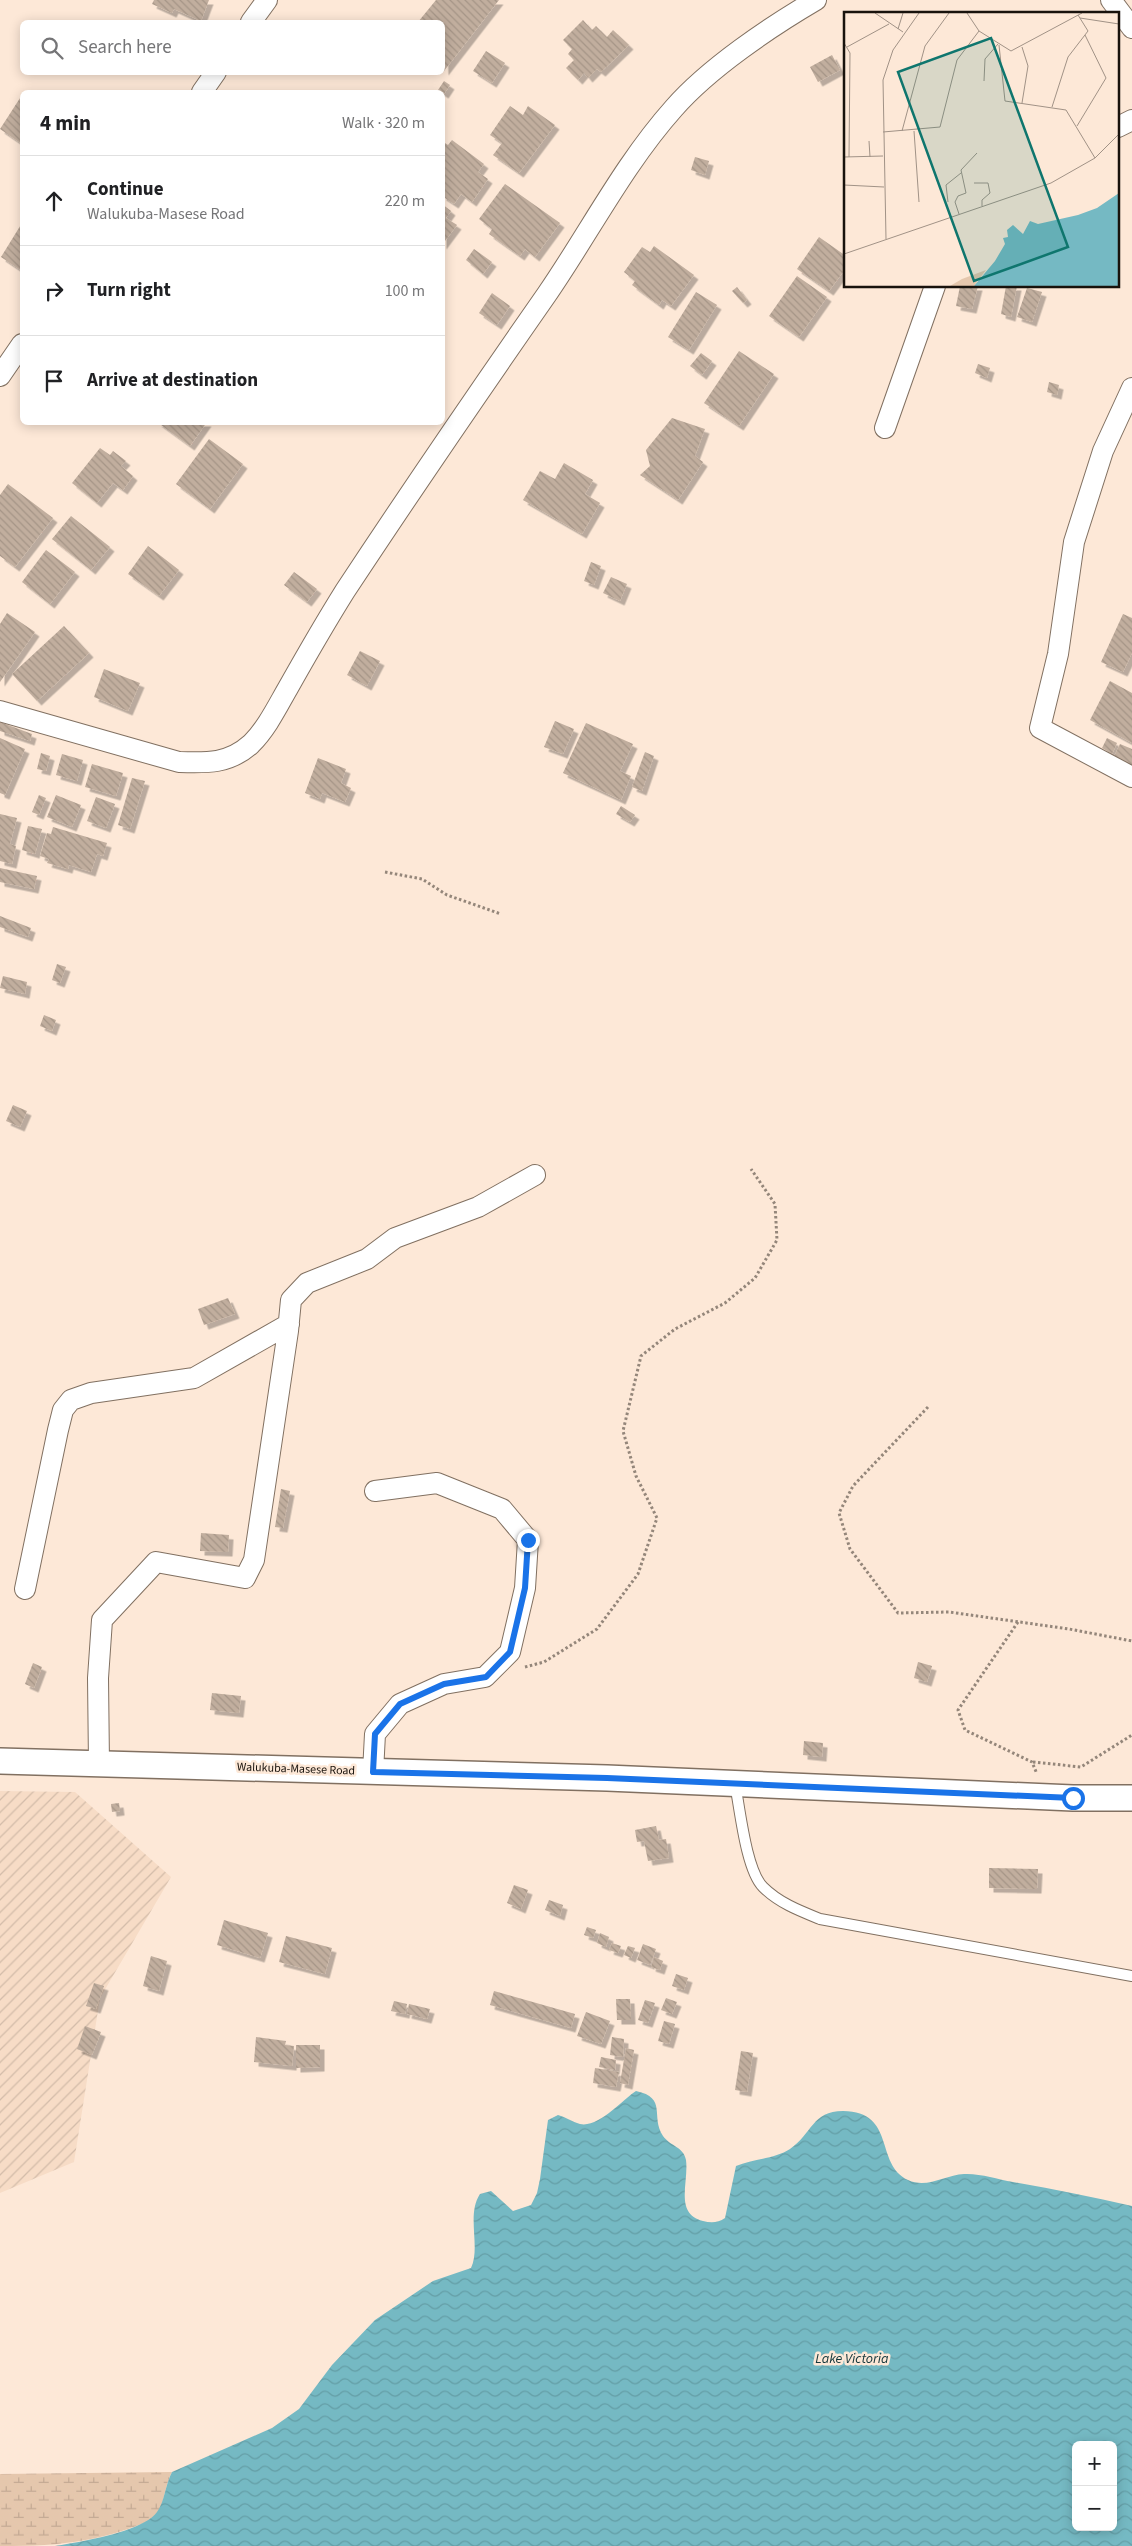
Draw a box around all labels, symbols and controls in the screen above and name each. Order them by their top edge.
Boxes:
inset map [844,12,1120,288]
search box [20,20,445,75]
icon: search [38,34,66,62]
text: Search here [78,34,172,61]
text: 4 min [40,108,91,138]
text: Walk · 320 m [342,112,425,134]
text: Continue [87,176,164,203]
icon: ahead [40,187,68,215]
text: 220 m [385,190,425,212]
text: Walukuba-Masese Road [87,203,245,225]
icon: right [40,277,68,305]
text: Turn right [87,277,171,304]
text: 100 m [385,280,425,302]
icon: arrive [40,367,68,395]
text: Arrive at destination [87,367,258,394]
route end [517,1529,540,1552]
street label: Walukuba-Masese Road [237,1758,355,1780]
route start [1062,1787,1085,1810]
water label: Lake Victoria [815,2349,889,2369]
map controls [1072,2441,1117,2531]
button: + [1072,2441,1117,2486]
button: − [1072,2486,1117,2531]

